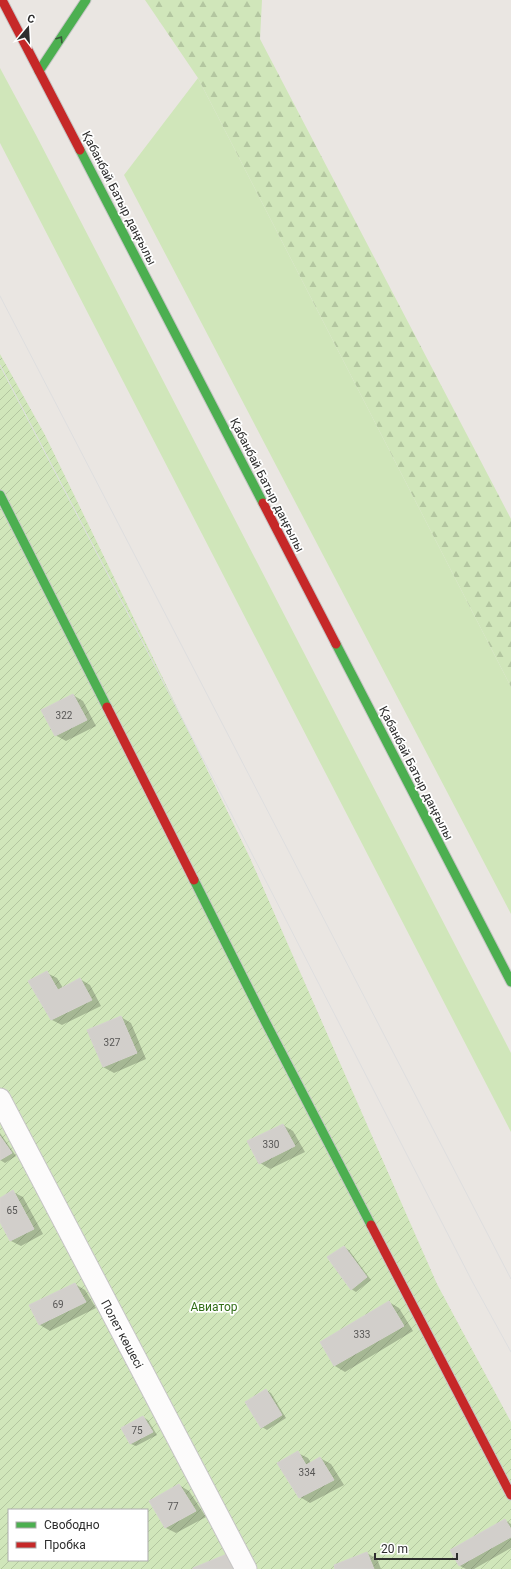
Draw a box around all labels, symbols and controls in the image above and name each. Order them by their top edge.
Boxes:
north arrow [8,8,48,48]
text: С [26,12,36,26]
one-way arrow [56,36,63,43]
street label: Қабанбай Батыр даңғылы [79,129,159,267]
street label: Қабанбай Батыр даңғылы [227,416,307,554]
street label: Қабанбай Батыр даңғылы [376,704,456,842]
house number: 322 [56,710,73,721]
house number: 327 [104,1037,121,1048]
house number: 330 [263,1139,280,1150]
house number: 65 [6,1205,18,1216]
street label: Полет көшесі [98,1297,146,1371]
house number: 69 [52,1299,64,1310]
park label: Авиатор [190,1300,238,1314]
house number: 333 [354,1329,370,1340]
house number: 75 [131,1425,143,1436]
house number: 334 [299,1467,316,1478]
house number: 77 [167,1501,179,1512]
legend [8,1509,148,1561]
text: Свободно [44,1518,100,1532]
scale bar [375,1535,457,1561]
text: Пробка [44,1538,86,1552]
text: 20 m [381,1542,408,1556]

